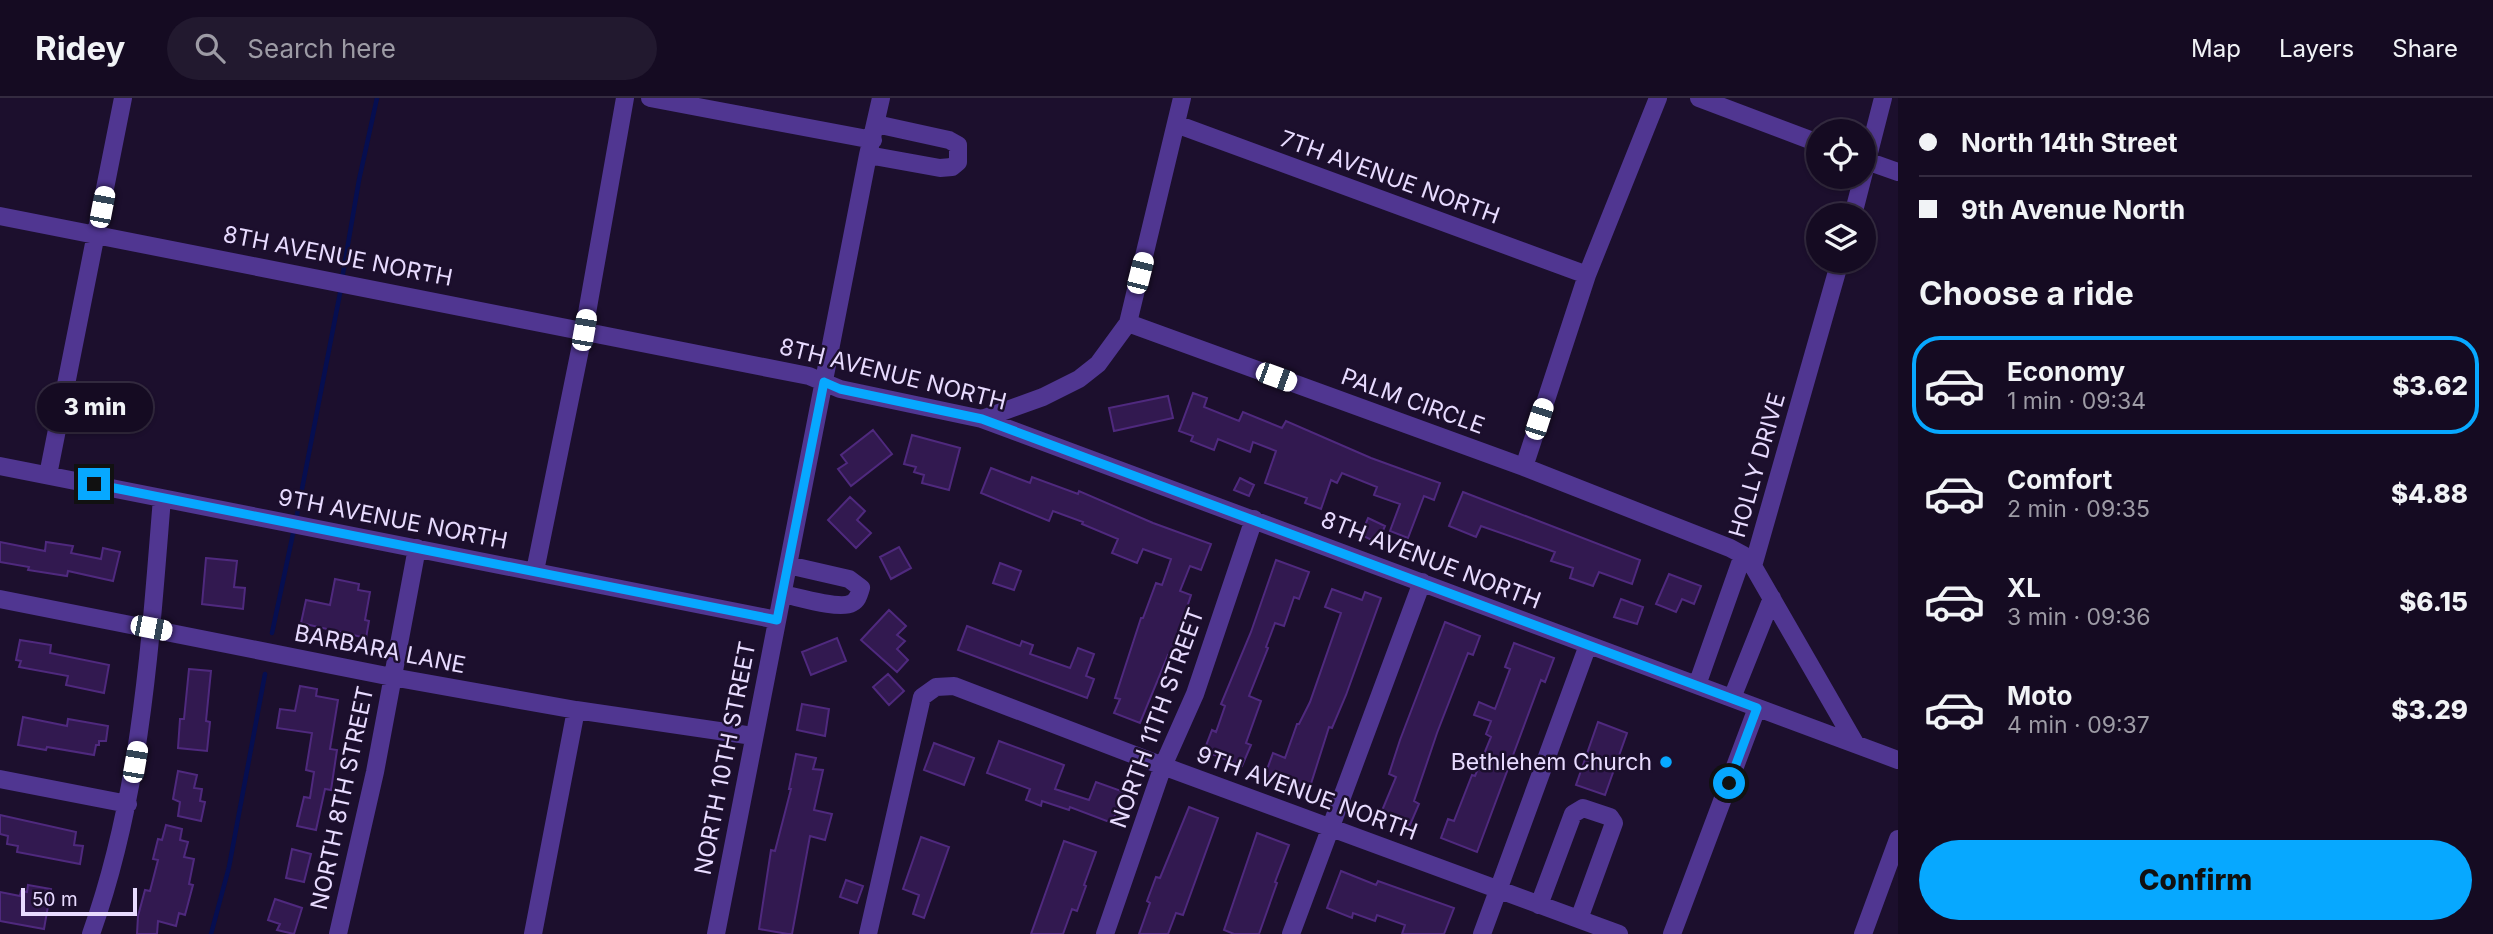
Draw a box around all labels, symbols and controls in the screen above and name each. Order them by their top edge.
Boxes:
search box [167,17,657,80]
text: Ridey [35,28,125,68]
icon: search [191,29,229,67]
text: Search here [247,33,396,64]
text: Map [2191,34,2241,63]
text: Layers [2279,34,2354,63]
text: Share [2392,34,2458,63]
map controls [1806,119,1876,273]
button: locate [1806,119,1876,189]
street label: 7TH AVENUE NORTH [1276,124,1504,230]
text: North 14th Street [1961,127,2178,158]
car [88,184,117,230]
text: 9th Avenue North [1961,194,2185,225]
button: layers [1806,203,1876,273]
street label: 8TH AVENUE NORTH [221,220,455,292]
car [1125,250,1156,296]
text: Choose a ride [1919,274,2134,313]
car [571,307,598,353]
street label: 8TH AVENUE NORTH [777,332,1009,416]
icon: car [1923,354,1986,417]
text: Economy [2007,356,2125,387]
car [1253,360,1300,394]
street label: PALM CIRCLE [1337,362,1489,440]
text: $3.62 [2392,370,2468,401]
callout: 3 min [36,382,152,432]
text: 1 min · 09:34 [2007,387,2146,415]
street label: HOLLY DRIVE [1723,389,1791,541]
text: 3 min [64,393,126,421]
car [1523,396,1556,442]
icon: car [1923,462,1986,525]
text: Comfort [2007,464,2112,495]
route end [78,468,110,500]
text: $4.88 [2391,478,2468,509]
street label: 9TH AVENUE NORTH [276,483,510,555]
text: 2 min · 09:35 [2007,495,2150,523]
street label: 8TH AVENUE NORTH [1317,505,1545,615]
icon: car [1923,570,1986,633]
text: XL [2007,572,2041,603]
text: $6.15 [2399,586,2468,617]
text: 3 min · 09:36 [2007,603,2150,631]
street label: NORTH 11TH STREET [1104,604,1210,832]
car [129,614,174,642]
street label: BARBARA LANE [292,619,468,679]
street label: NORTH 10TH STREET [689,639,761,877]
icon: car [1923,678,1986,741]
text: Moto [2007,680,2072,711]
street label: NORTH 8TH STREET [305,684,379,912]
text: $3.29 [2391,694,2468,725]
text: 4 min · 09:37 [2007,711,2150,739]
car [122,739,149,785]
street label: 9TH AVENUE NORTH [1193,740,1421,846]
place label: Bethlehem Church [1451,748,1652,776]
marker: Bethlehem Church [1658,754,1674,770]
route start [1713,767,1745,799]
button: Confirm [1919,840,2472,920]
scale bar [21,885,136,917]
text: 50 m [32,888,78,911]

